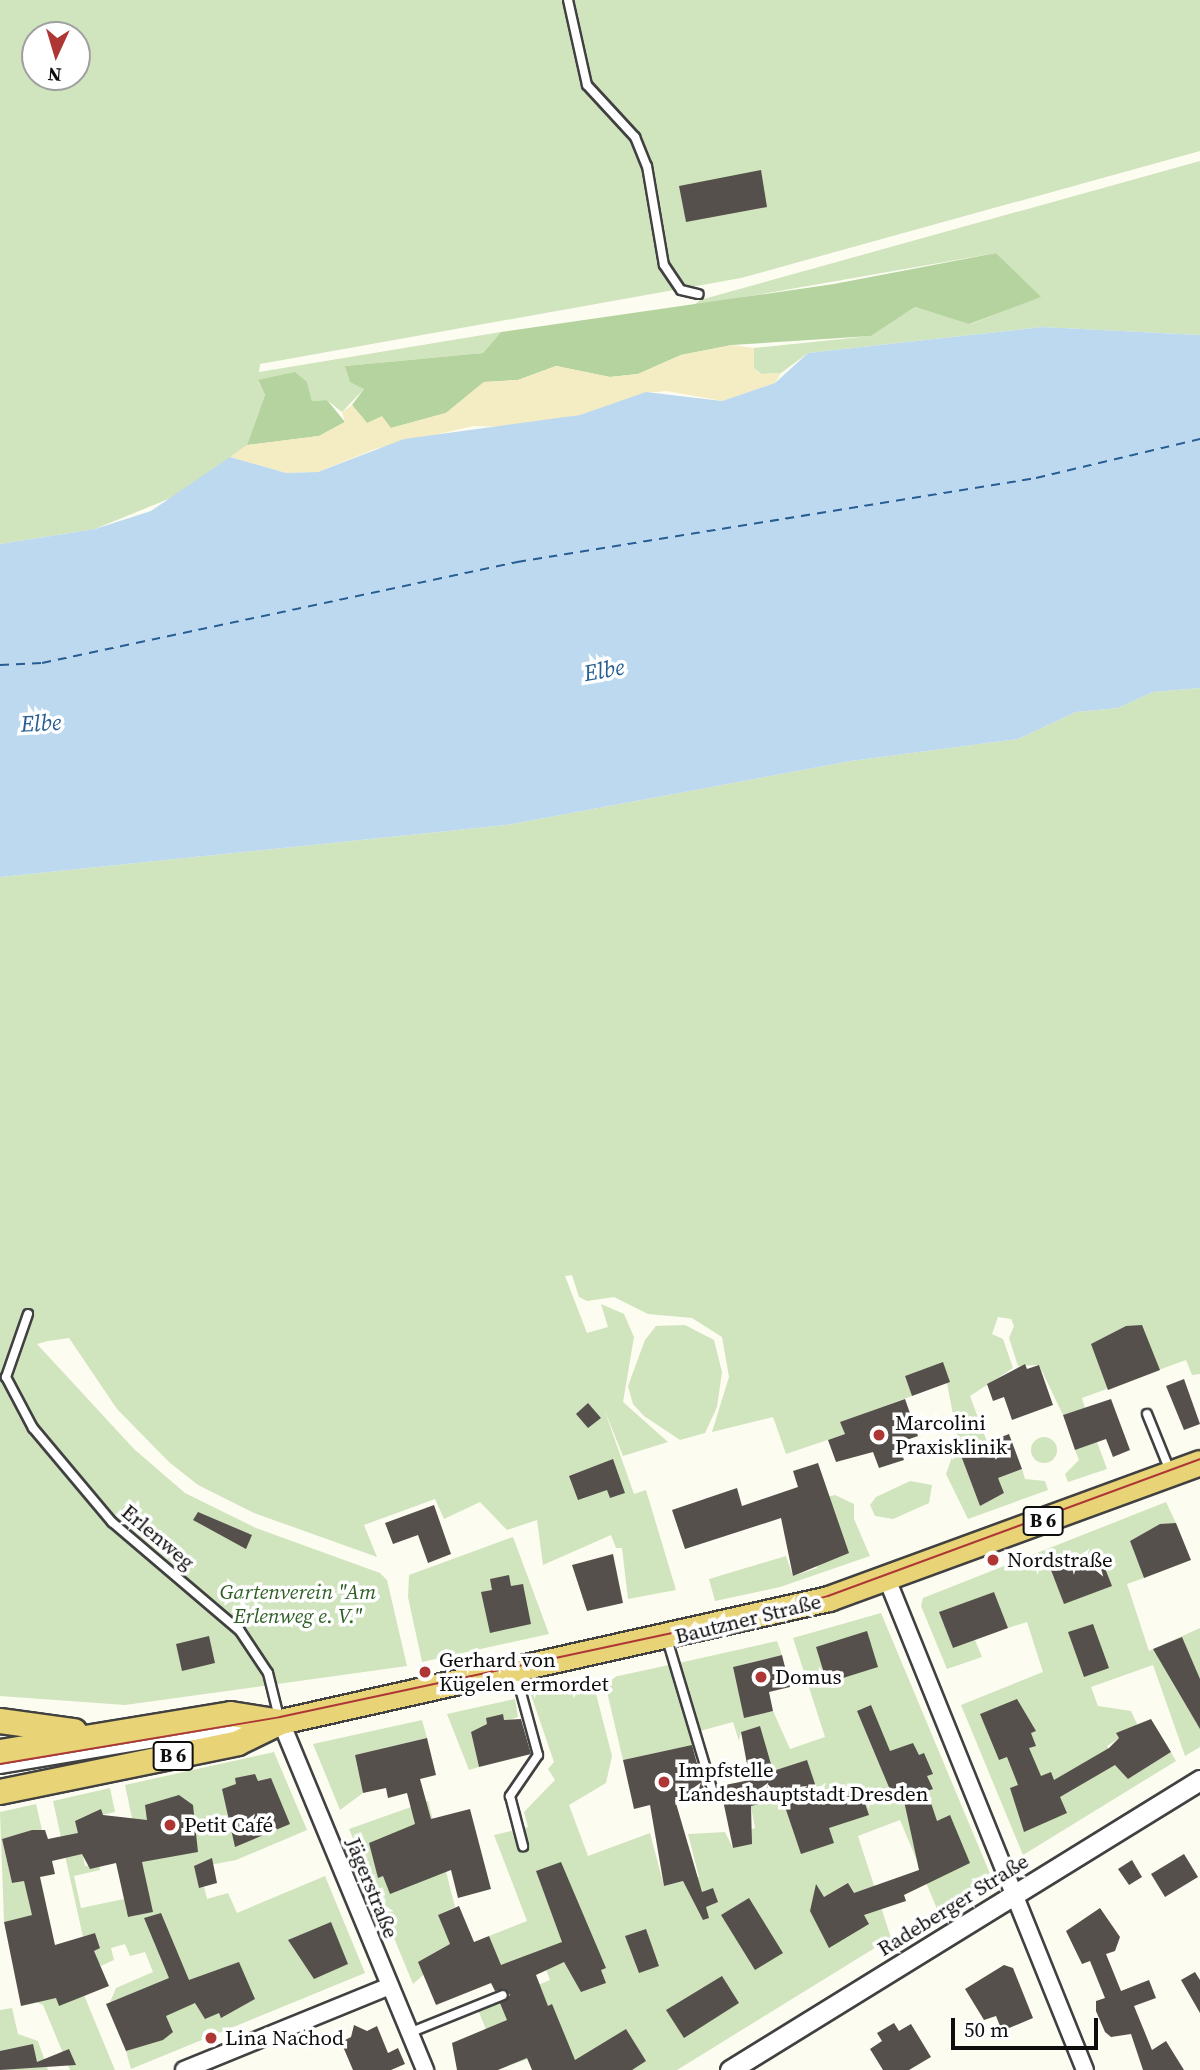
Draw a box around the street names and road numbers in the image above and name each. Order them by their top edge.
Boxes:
street label: Erlenweg [116,1499,200,1575]
road number: B 6 [1022,1506,1064,1536]
street label: Bautzner Straße [672,1589,824,1649]
road number: B 6 [152,1740,194,1772]
street label: Jägerstraße [340,1834,404,1942]
street label: Radeberger Straße [873,1848,1033,1962]

